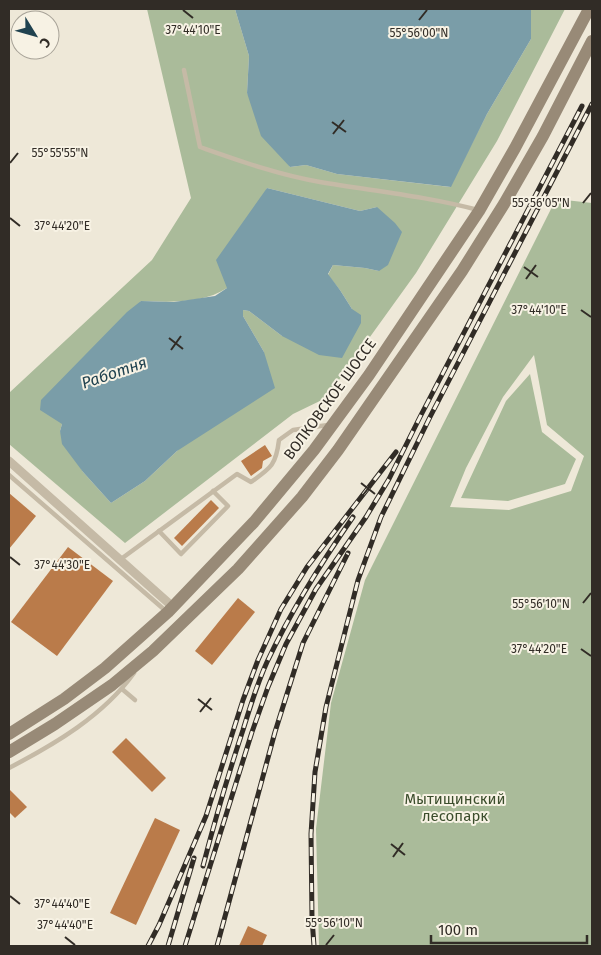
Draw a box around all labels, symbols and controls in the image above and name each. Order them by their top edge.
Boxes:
north arrow [10,10,60,60]
text: 37°44'10"E [165,23,221,37]
text: 55°56'00"N [389,26,449,40]
text: С [36,34,54,51]
text: 55°55'55"N [32,146,88,160]
text: 55°56'05"N [512,196,570,210]
text: 37°44'20"E [34,219,90,233]
text: 37°44'10"E [511,303,567,317]
street label: ВОЛКОВСКОЕ ШОССЕ [280,335,380,463]
water label: Работня [79,352,149,393]
text: 37°44'30"E [34,558,90,572]
text: 55°56'10"N [512,597,570,611]
text: 37°44'20"E [511,642,567,656]
park label: Мытищинский лесопарк [404,790,506,825]
text: 37°44'40"E [34,897,90,911]
scale bar [431,912,587,944]
text: 55°56'10"N [305,916,363,930]
text: 37°44'40"E [37,918,93,932]
text: 100 m [438,921,478,939]

